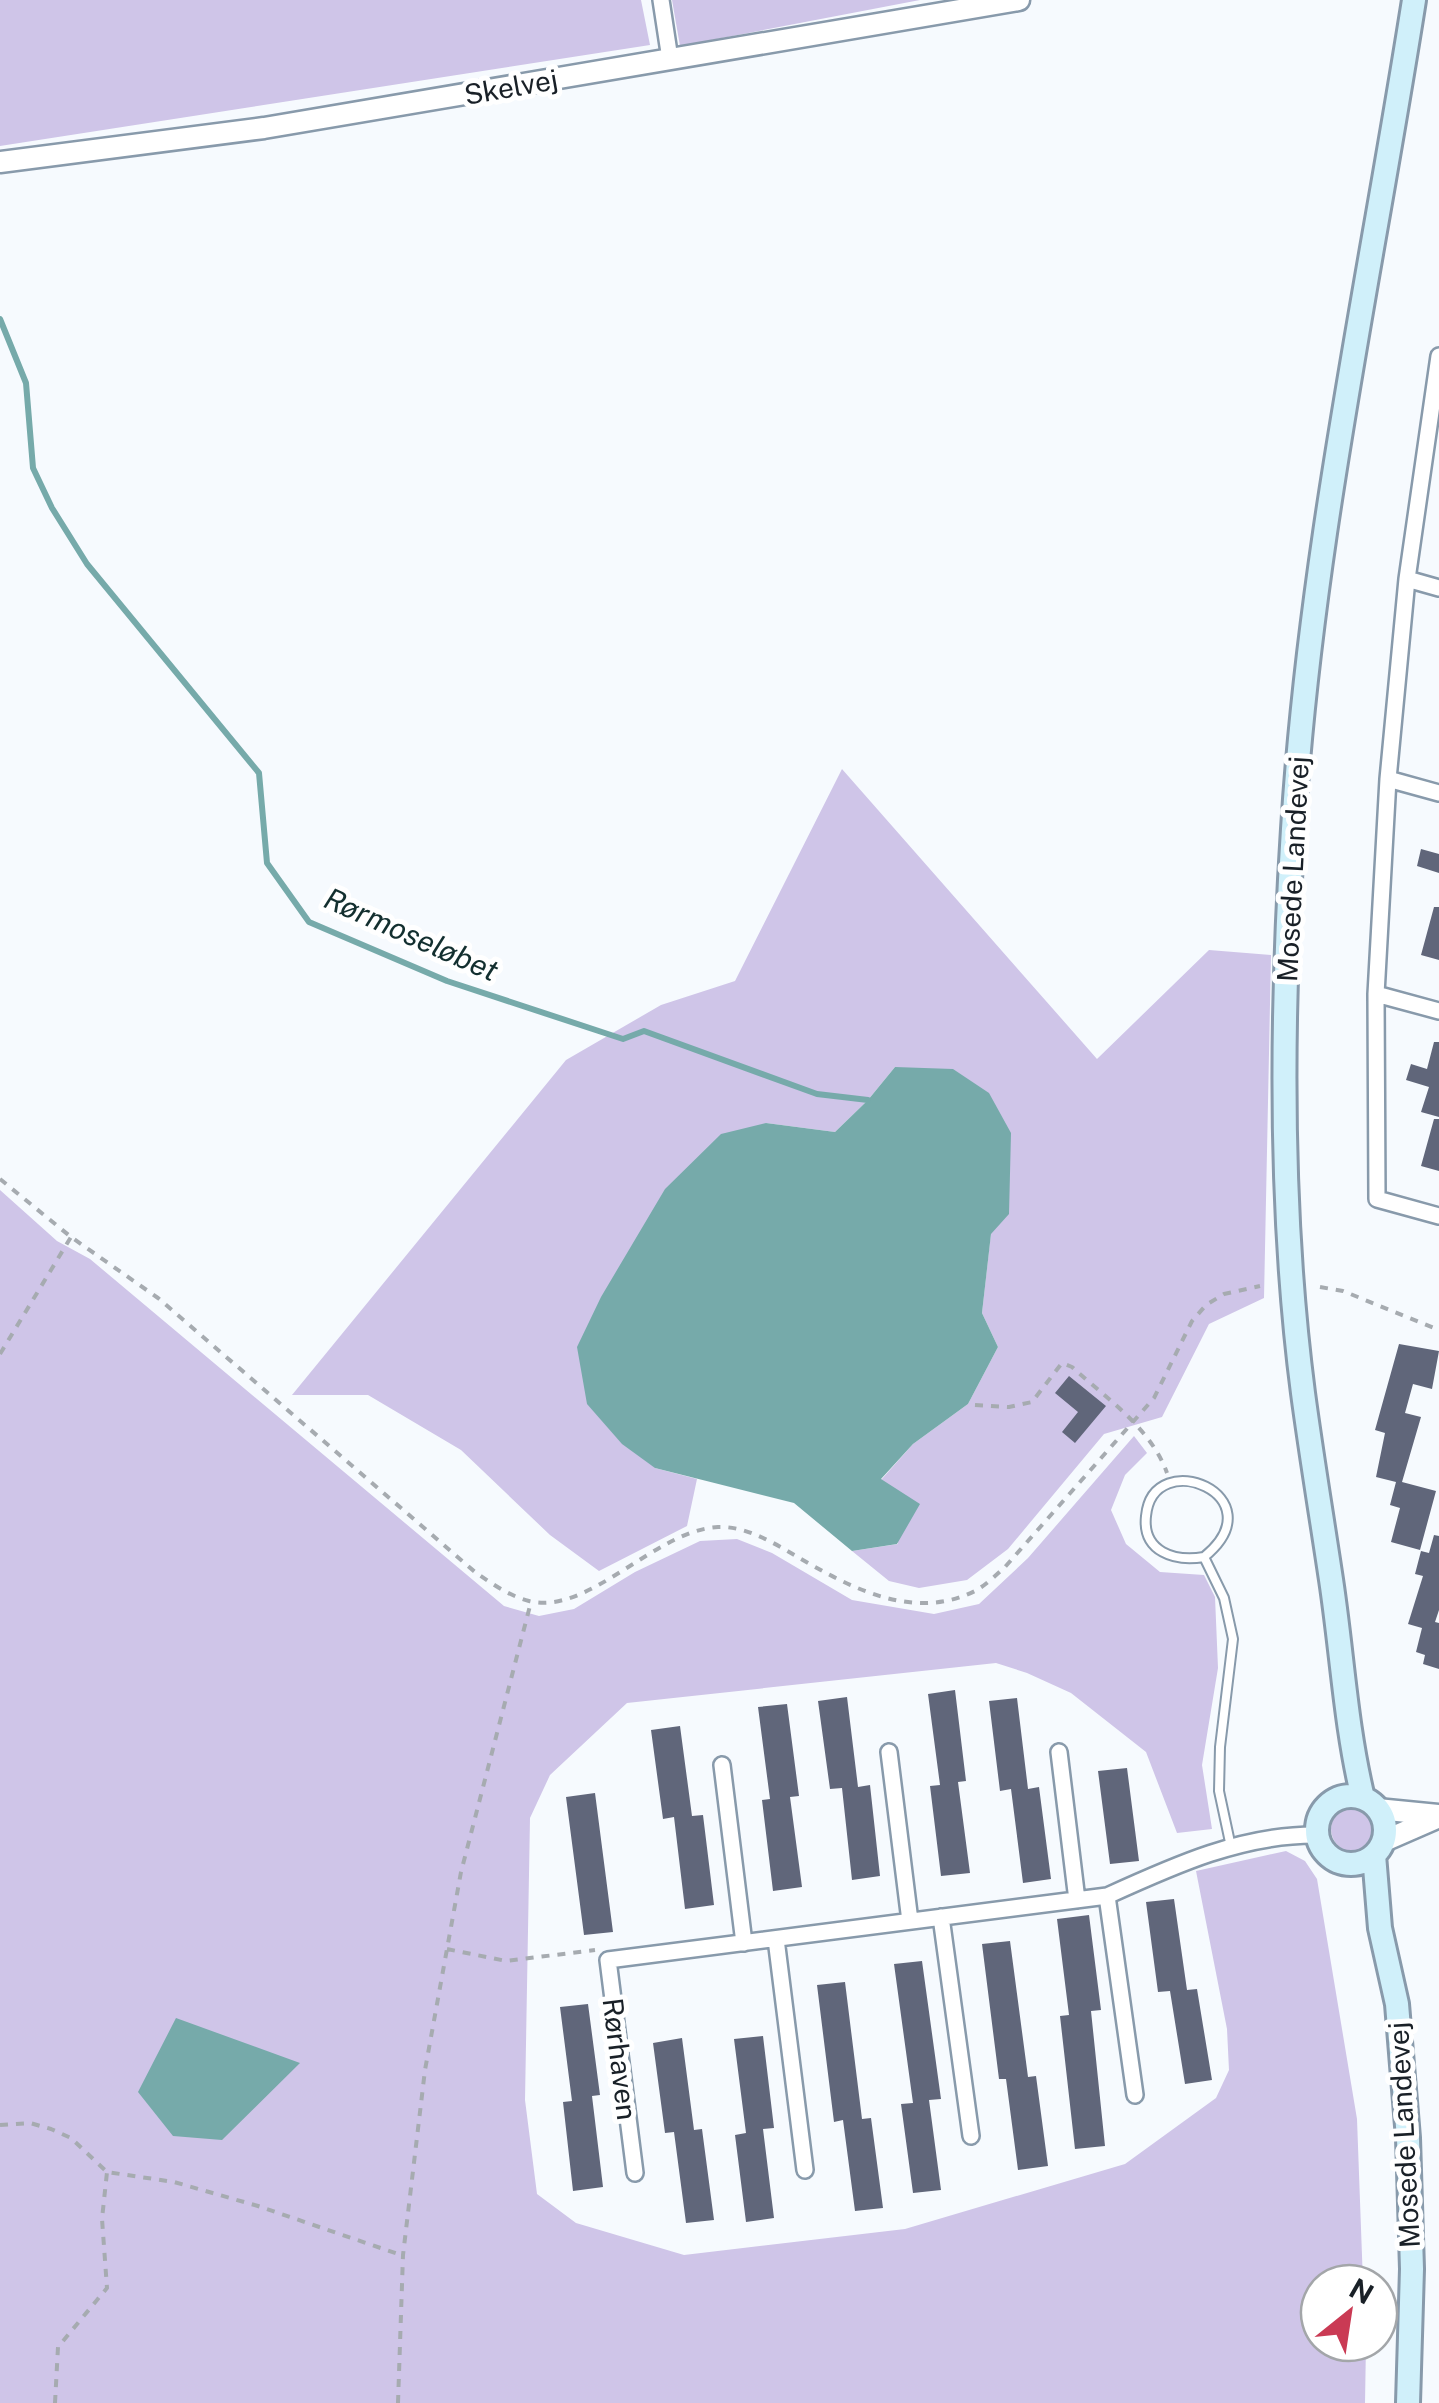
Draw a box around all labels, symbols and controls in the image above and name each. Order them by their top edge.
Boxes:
street label: Skelvej [461,62,560,111]
street label: Mosede Landevej [1270,755,1315,983]
water label: Rørmoseløbet [319,880,504,989]
street label: Rørhaven [597,1996,644,2122]
street label: Mosede Landevej [1381,2021,1426,2249]
north arrow [1299,2263,1399,2363]
text: N [1344,2271,1379,2311]

